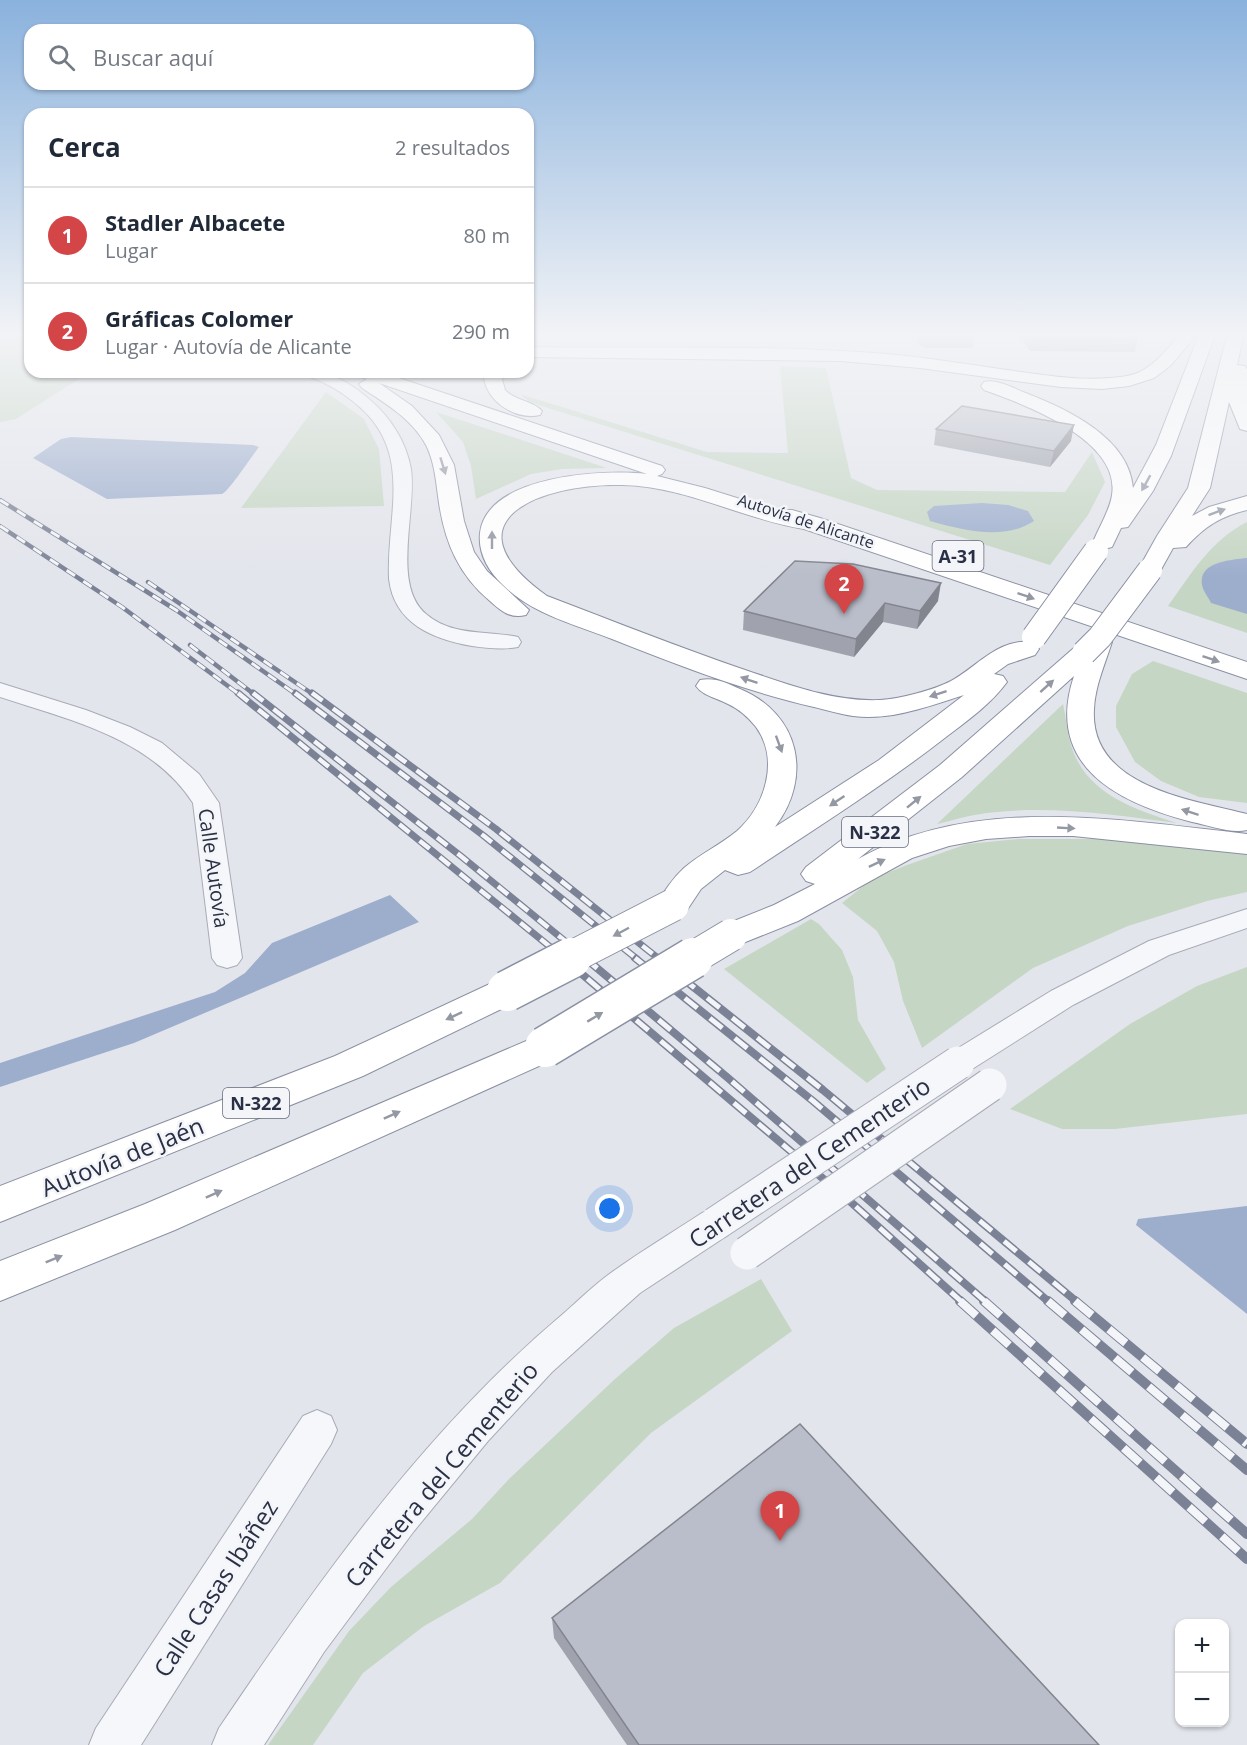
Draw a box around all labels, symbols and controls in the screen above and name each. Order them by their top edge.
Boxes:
search box [24,24,534,90]
icon: search [45,41,78,74]
text: Buscar aquí [93,42,213,72]
text: Cerca [48,129,121,165]
text: 2 resultados [395,134,510,161]
text: Stadler Albacete [105,207,285,237]
text: 1 [62,222,73,249]
text: 80 m [463,222,510,249]
text: Lugar [105,237,158,264]
text: Gráficas Colomer [105,303,293,333]
text: 2 [62,318,73,345]
text: 290 m [452,318,510,345]
text: Lugar · Autovía de Alicante [105,333,352,360]
one-way arrow [439,457,448,475]
one-way arrow [1141,474,1151,491]
street label: Autovía de Alicante [735,489,877,553]
one-way arrow [1208,506,1226,516]
one-way arrow [487,530,497,549]
road number: A-31 [932,541,984,571]
pin: 2 [824,564,864,614]
one-way arrow [1017,591,1035,601]
one-way arrow [1202,655,1220,664]
one-way arrow [740,674,758,684]
one-way arrow [1040,679,1055,693]
one-way arrow [929,690,947,699]
one-way arrow [775,735,785,753]
one-way arrow [906,795,922,808]
one-way arrow [828,796,845,807]
street label: Calle Autovía [192,806,236,930]
one-way arrow [1181,807,1199,817]
road number: N-322 [842,817,908,847]
one-way arrow [1057,823,1076,832]
one-way arrow [868,858,885,867]
one-way arrow [613,927,630,937]
one-way arrow [445,1011,463,1021]
one-way arrow [587,1011,603,1022]
street label: Carretera del Cementerio [682,1069,936,1255]
road number: N-322 [223,1088,289,1118]
street label: Autovía de Jaén [36,1108,208,1204]
one-way arrow [383,1110,400,1119]
one-way arrow [205,1189,222,1198]
your location [595,1194,624,1223]
one-way arrow [46,1254,64,1264]
street label: Carretera del Cementerio [337,1354,545,1594]
pin: 1 [760,1492,800,1541]
street label: Calle Casas Ibáñez [145,1493,285,1683]
map controls [1175,1619,1229,1727]
button: + [1175,1619,1229,1673]
button: − [1175,1673,1229,1727]

